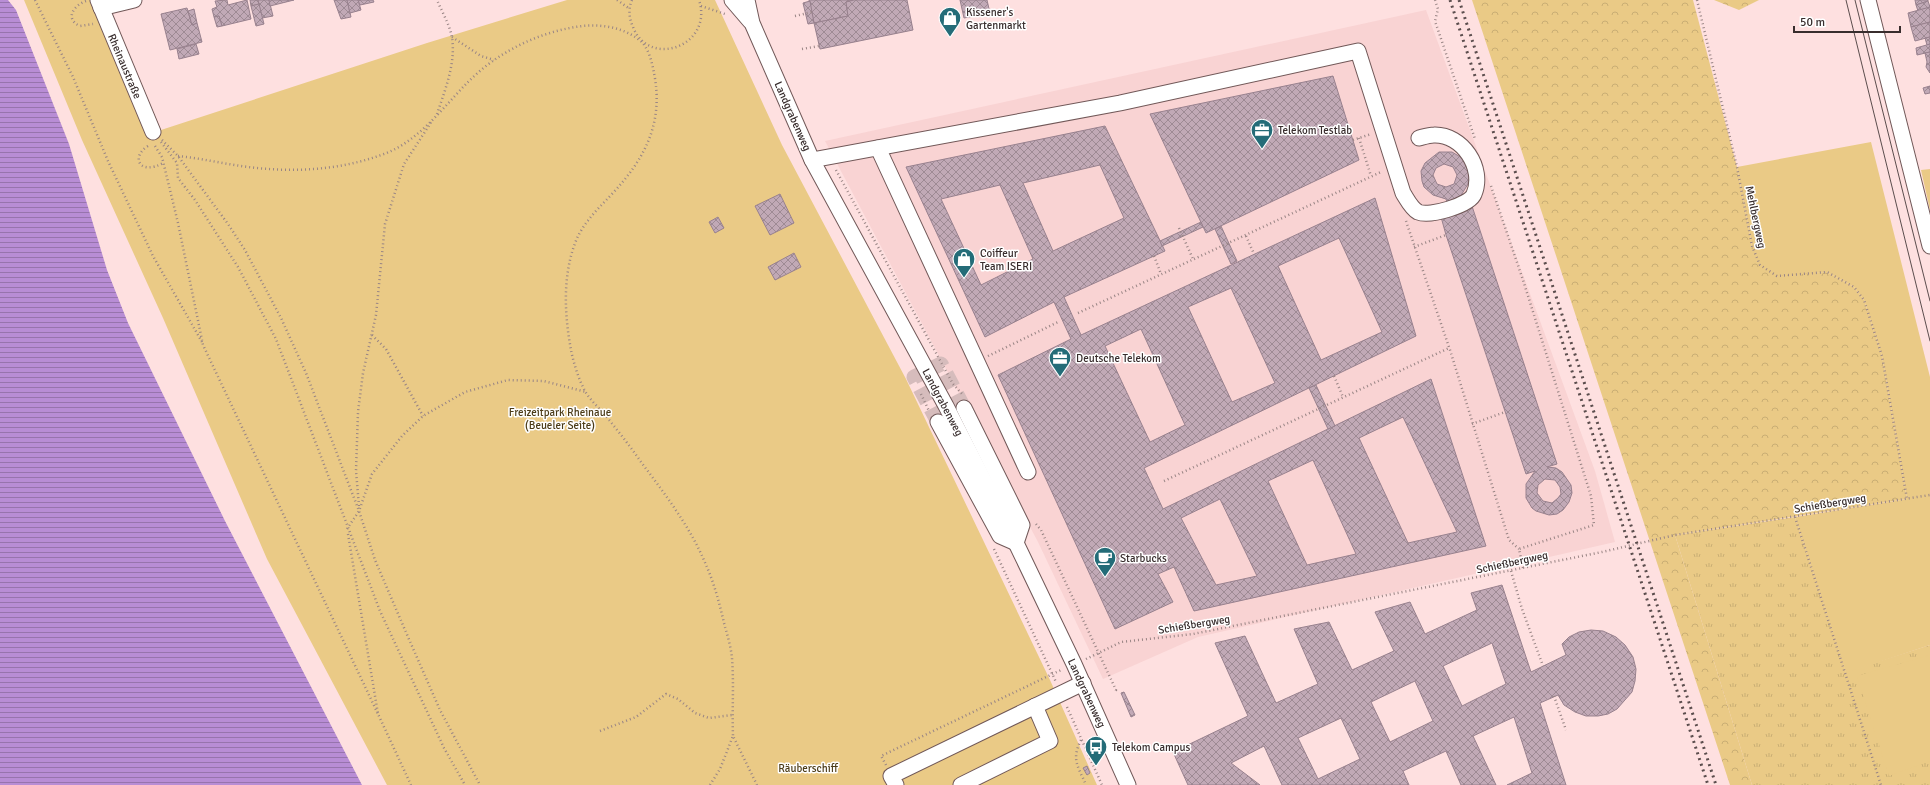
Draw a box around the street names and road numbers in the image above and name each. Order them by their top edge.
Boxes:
street label: Rheinaustraße [105,32,144,101]
street label: Landgrabenweg [771,79,814,153]
street label: Mehlbergweg [1743,185,1769,250]
street label: Landgrabenweg [919,366,966,438]
street label: Schießbergweg [1793,491,1867,516]
street label: Schießbergweg [1475,549,1549,576]
street label: Schießbergweg [1157,612,1231,637]
street label: Landgrabenweg [1065,657,1108,730]

